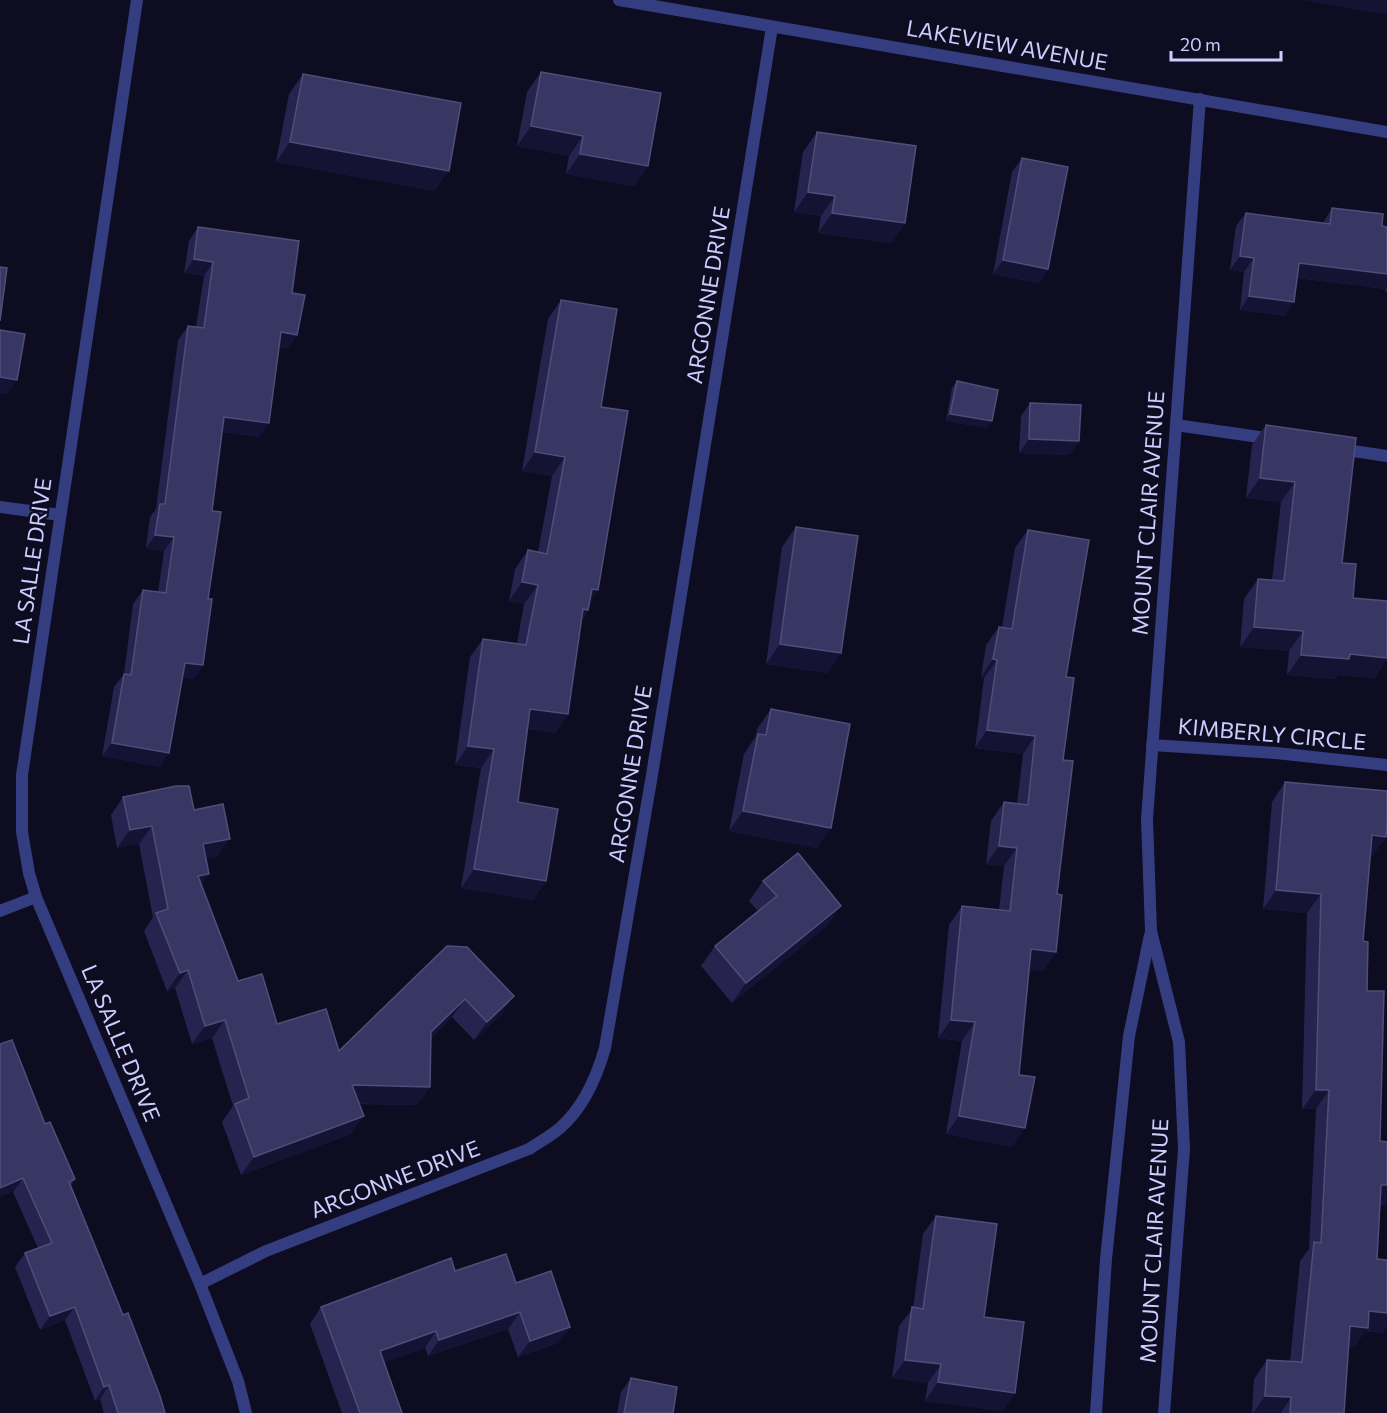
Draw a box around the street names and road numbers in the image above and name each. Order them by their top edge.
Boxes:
street label: LAKEVIEW AVENUE [904,13,1110,76]
street label: ARGONNE DRIVE [680,204,735,386]
street label: MOUNT CLAIR AVENUE [1125,390,1170,636]
street label: LA SALLE DRIVE [6,476,57,646]
street label: ARGONNE DRIVE [602,683,657,865]
street label: KIMBERLY CIRCLE [1177,712,1367,755]
street label: LA SALLE DRIVE [76,960,167,1125]
street label: MOUNT CLAIR AVENUE [1134,1118,1173,1364]
street label: ARGONNE DRIVE [306,1134,483,1223]

